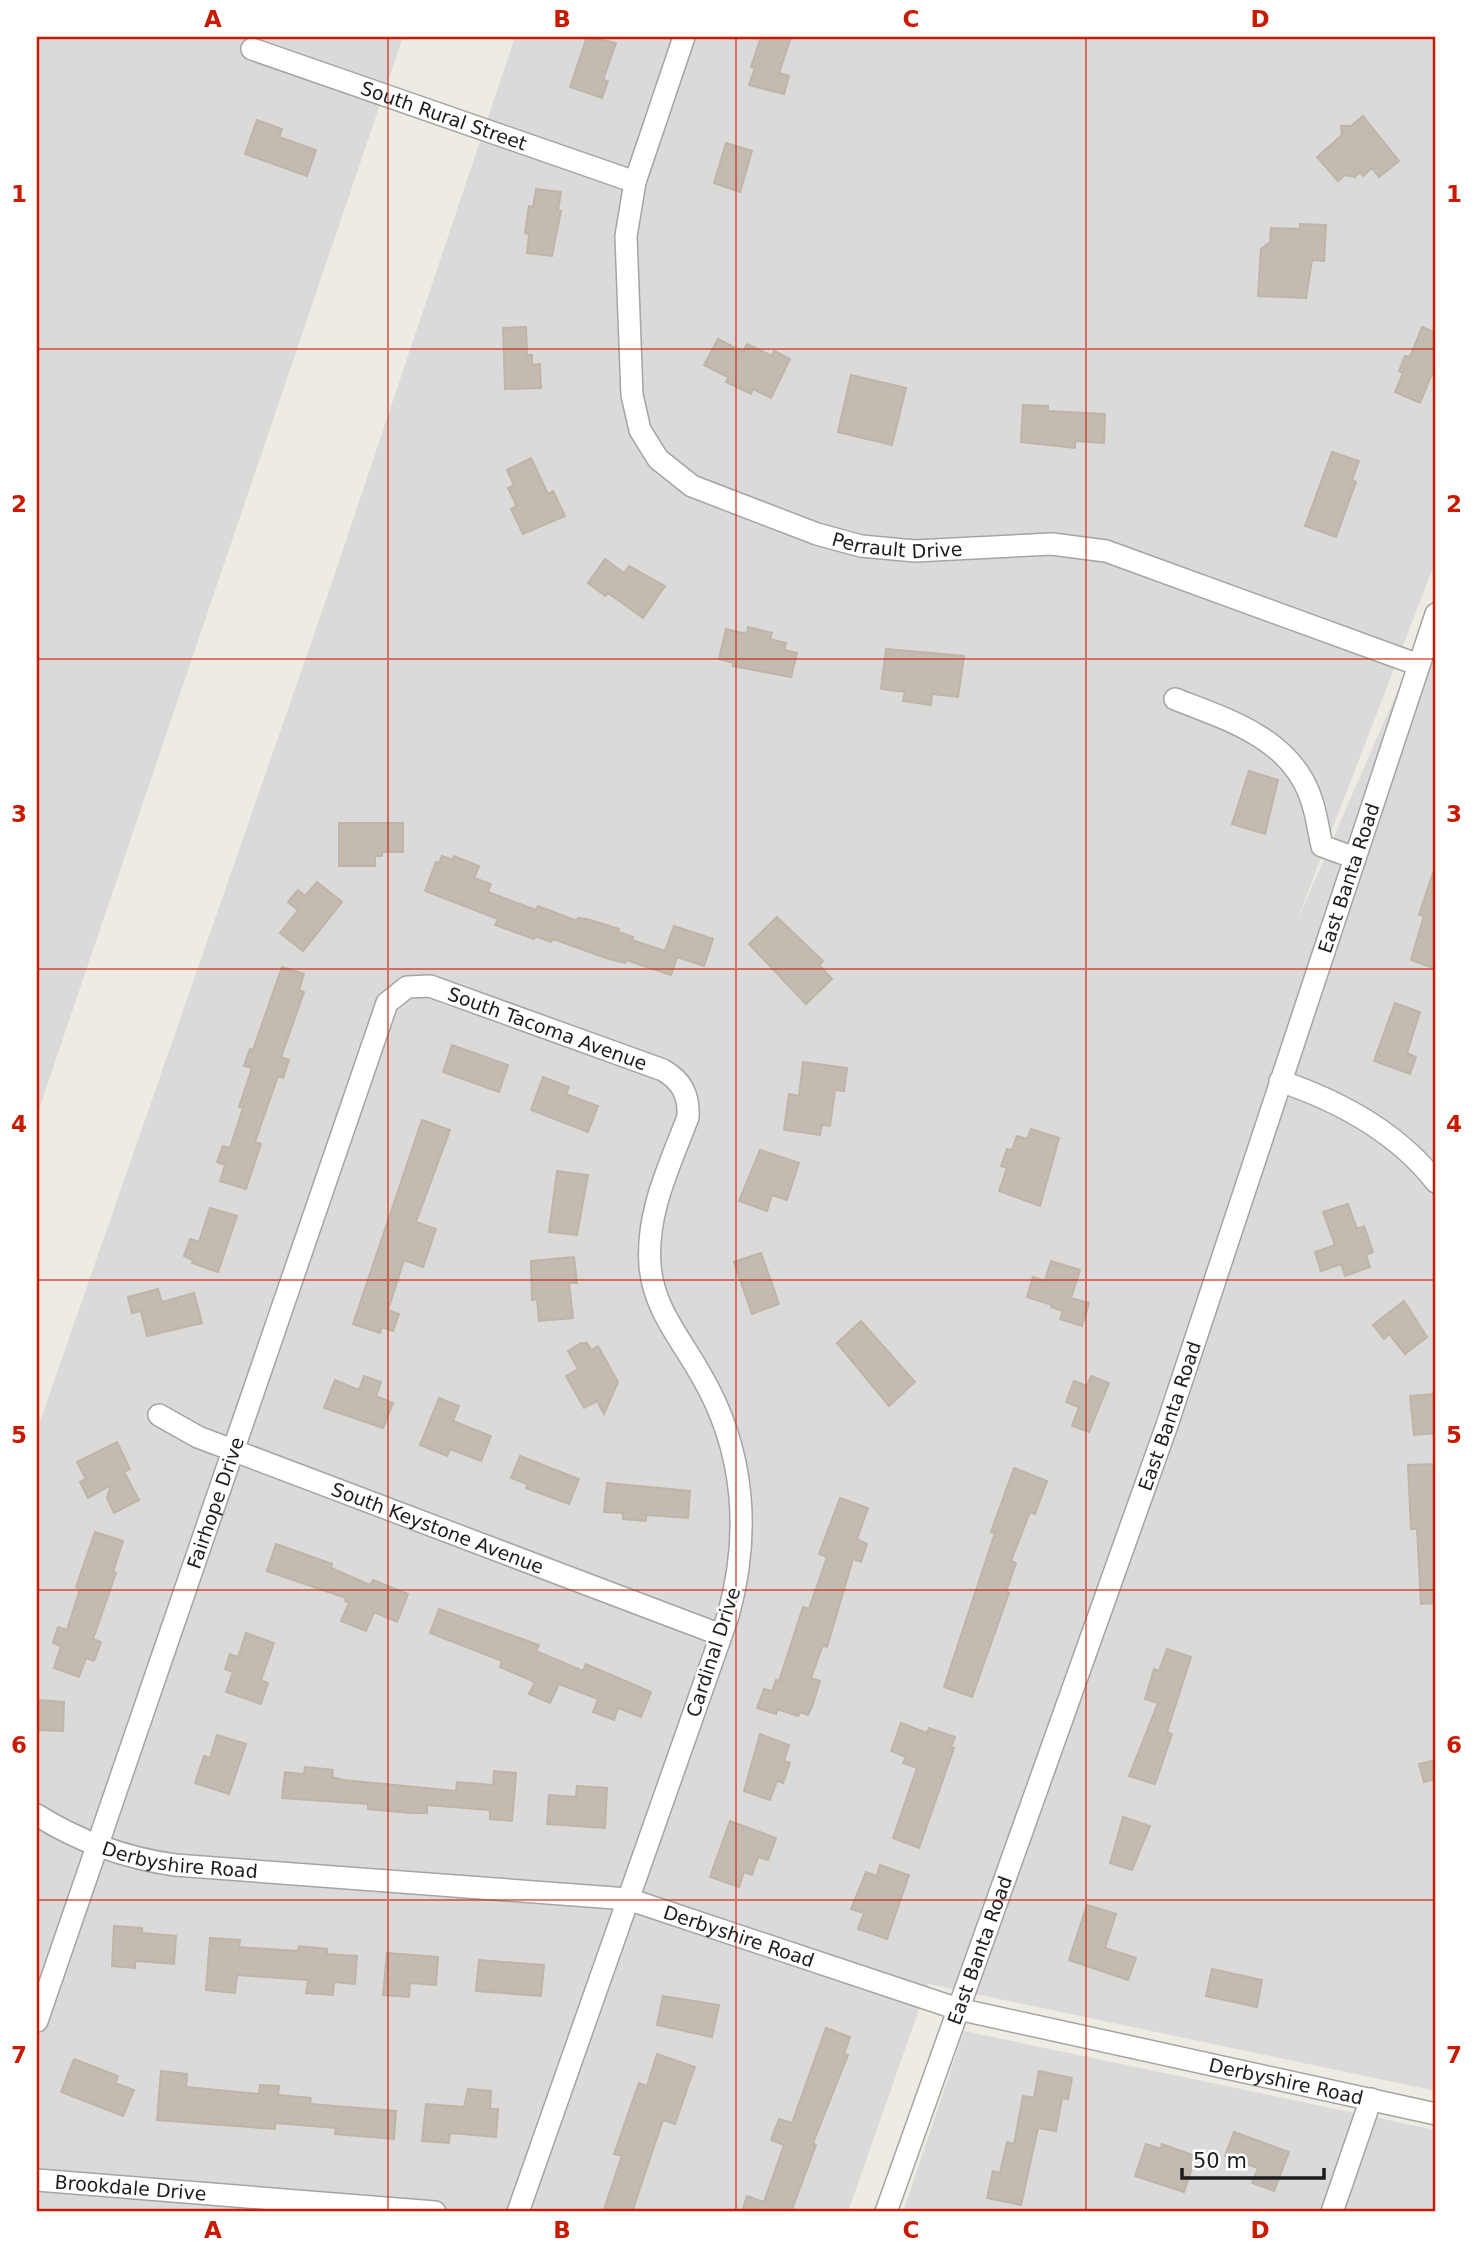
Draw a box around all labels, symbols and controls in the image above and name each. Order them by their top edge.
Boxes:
text: A [204,6,222,32]
text: B [553,6,571,32]
text: C [903,6,919,32]
text: D [1250,6,1270,32]
street label: South Rural Street [358,77,530,155]
text: 1 [11,181,27,207]
text: 1 [1446,181,1462,207]
text: 2 [11,491,27,517]
text: 2 [1446,491,1462,517]
street label: Perrault Drive [830,528,963,562]
street label: East Banta Road [1313,800,1384,956]
text: 3 [11,801,27,827]
text: 3 [1446,801,1462,827]
street label: South Tacoma Avenue [445,982,650,1074]
text: 4 [11,1111,27,1137]
text: 4 [1446,1111,1462,1137]
street label: East Banta Road [1133,1338,1205,1494]
text: 5 [11,1422,27,1448]
text: 5 [1446,1422,1462,1448]
street label: Fairhope Drive [182,1434,248,1571]
street label: South Keystone Avenue [328,1478,547,1578]
street label: Cardinal Drive [682,1584,744,1720]
text: 6 [11,1732,27,1758]
text: 6 [1446,1732,1462,1758]
street label: Derbyshire Road [99,1837,259,1882]
street label: East Banta Road [943,1873,1016,2028]
street label: Derbyshire Road [661,1901,817,1971]
text: 7 [11,2042,27,2068]
text: 7 [1446,2042,1462,2068]
street label: Derbyshire Road [1207,2053,1366,2109]
scale bar [1182,2137,1324,2181]
text: 50 m [1193,2149,1247,2173]
street label: Brookdale Drive [54,2170,207,2205]
text: A [204,2217,222,2243]
text: B [553,2217,571,2243]
text: C [903,2217,919,2243]
text: D [1250,2217,1270,2243]

